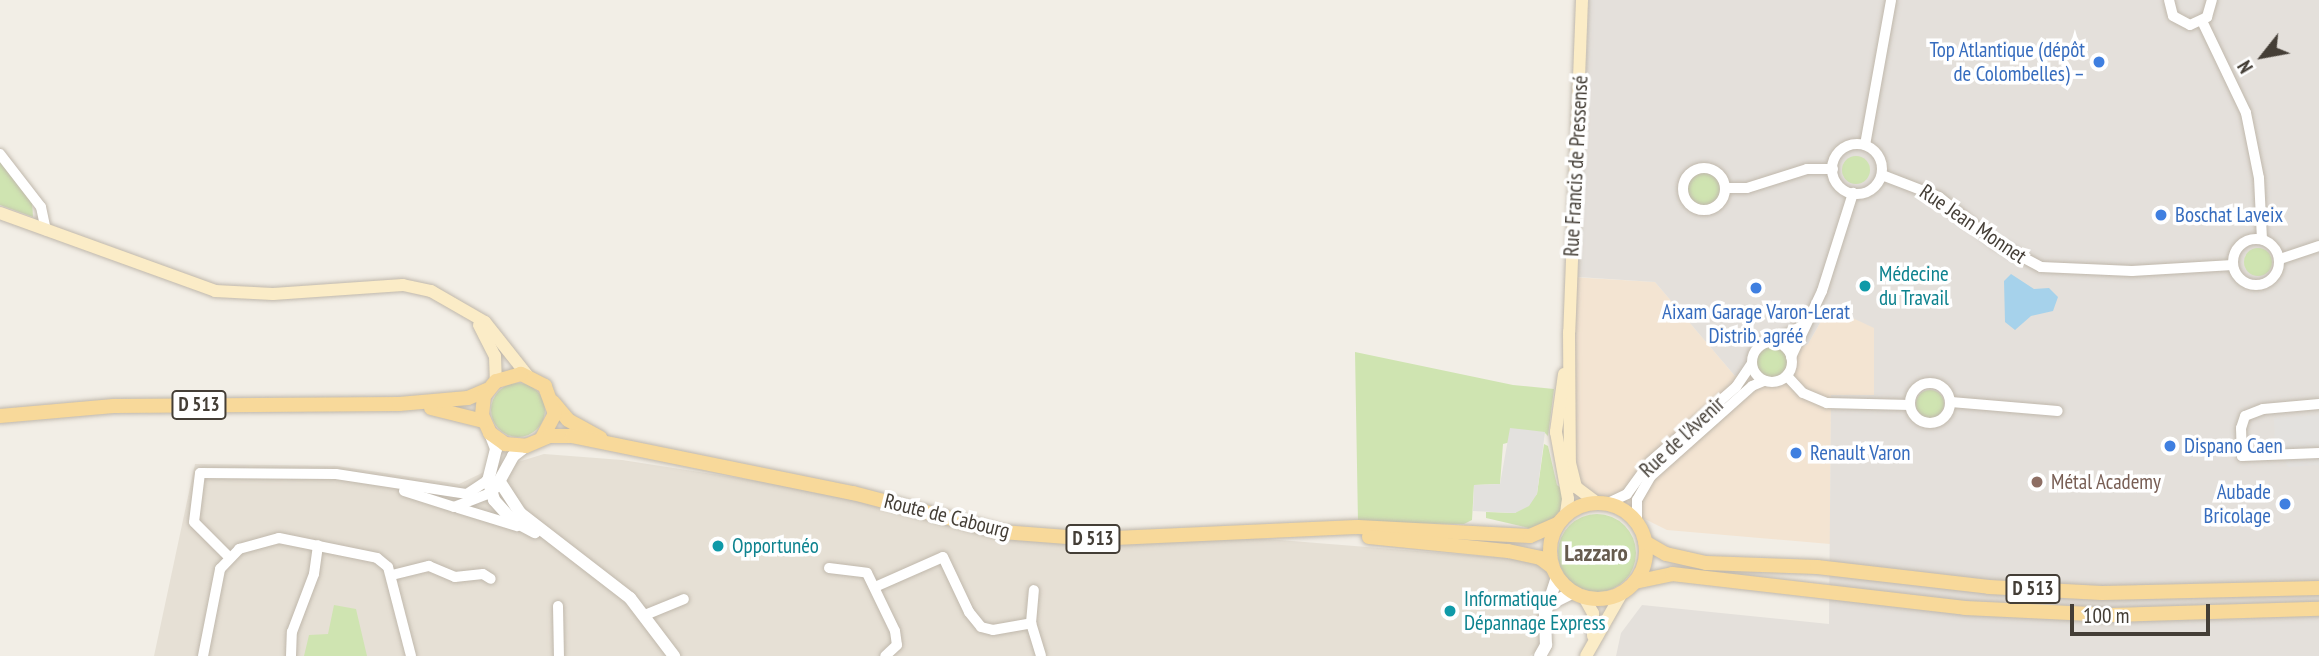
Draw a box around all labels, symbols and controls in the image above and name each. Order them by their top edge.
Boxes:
north arrow [2228,21,2298,91]
place label: Top Atlantique (dépôt de Colombelles) – [1929,37,2085,87]
marker: Top Atlantique (dépôt de Colombelles) – [2091,54,2107,70]
text: N [2232,56,2258,77]
street label: Rue Francis de Pressensé [1559,75,1593,257]
street label: Rue Jean Monnet [1915,179,2031,269]
place label: Boschat Laveix [2175,202,2283,228]
marker: Boschat Laveix [2153,207,2169,223]
place label: Médecine du Travail [1879,261,1949,311]
marker: Médecine du Travail [1857,278,1873,294]
marker: Aixam Garage Varon-Lerat Distrib. agréé [1748,280,1764,296]
place label: Aixam Garage Varon-Lerat Distrib. agréé [1662,299,1850,349]
road number: D 513 [171,390,227,420]
street label: Rue de l'Avenir [1634,391,1730,483]
place label: Dispano Caen [2184,433,2283,459]
marker: Dispano Caen [2162,438,2178,454]
place label: Renault Varon [1810,440,1911,466]
marker: Renault Varon [1788,445,1804,461]
place label: Métal Academy [2051,469,2161,495]
marker: Métal Academy [2029,474,2045,490]
place label: Aubade Bricolage [2204,479,2271,529]
street label: Route de Cabourg [882,488,1012,544]
marker: Aubade Bricolage [2277,496,2293,512]
road number: D 513 [1065,524,1121,554]
place label: Opportunéo [732,533,819,559]
marker: Opportunéo [710,538,726,554]
district label: Lazzaro [1564,539,1628,567]
road number: D 513 [2005,574,2061,604]
place label: Informatique Dépannage Express [1464,586,1606,636]
scale bar [2074,590,2214,634]
text: 100 m [2083,602,2129,629]
marker: Informatique Dépannage Express [1442,603,1458,619]

